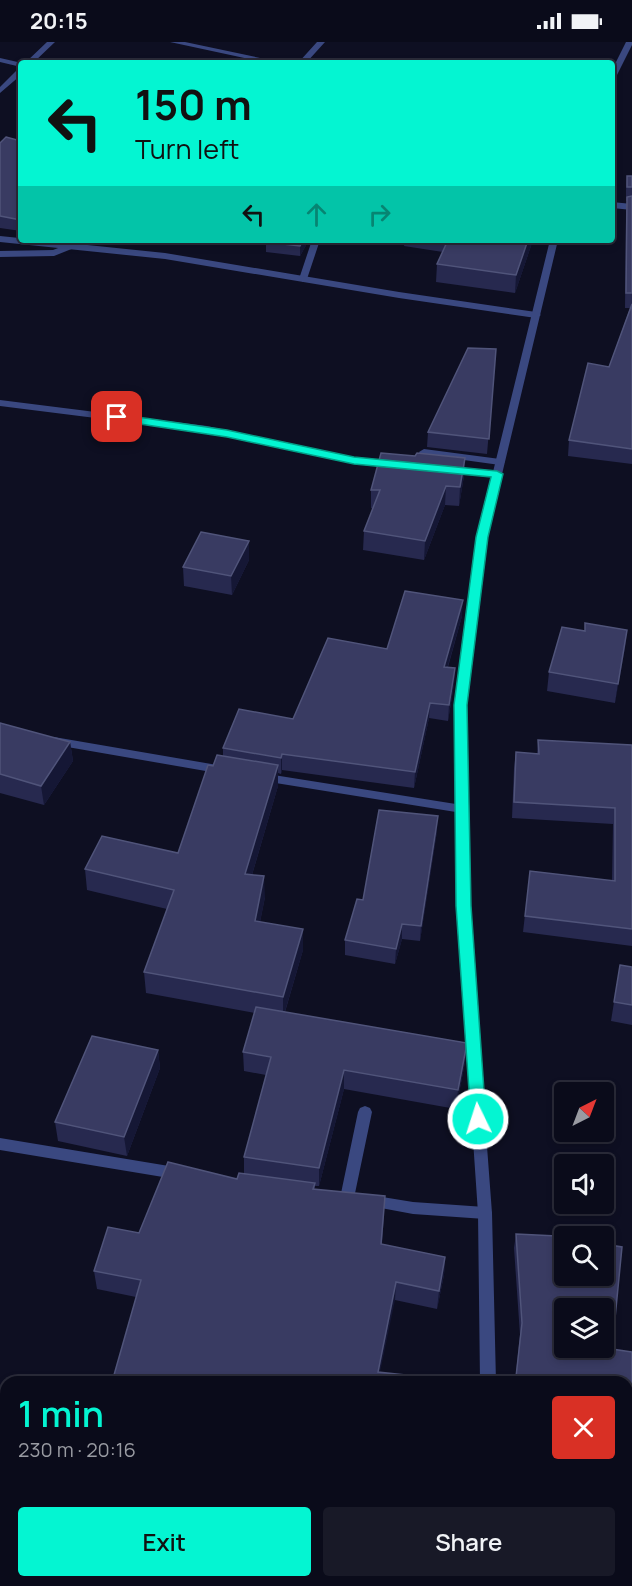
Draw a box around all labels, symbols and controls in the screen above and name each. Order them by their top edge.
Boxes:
text: 20:15 [30,6,88,36]
text: 150 m [135,75,252,133]
icon: left [36,84,114,162]
text: Turn left [135,130,239,167]
icon: left [237,198,270,231]
icon: ahead [300,198,333,231]
icon: right [363,198,396,231]
pin [91,391,142,442]
icon: arrive [100,400,133,433]
north arrow [554,1082,614,1142]
map controls [554,1082,614,1358]
position arrow [446,1087,510,1151]
button: sound [554,1154,614,1214]
button: search [554,1226,614,1286]
button: layers [554,1298,614,1358]
text: 1 min [18,1389,104,1438]
button: close [552,1396,615,1459]
text: 230 m · 20:16 [18,1436,136,1463]
button: Exit [18,1507,311,1576]
button: Share [323,1507,615,1576]

